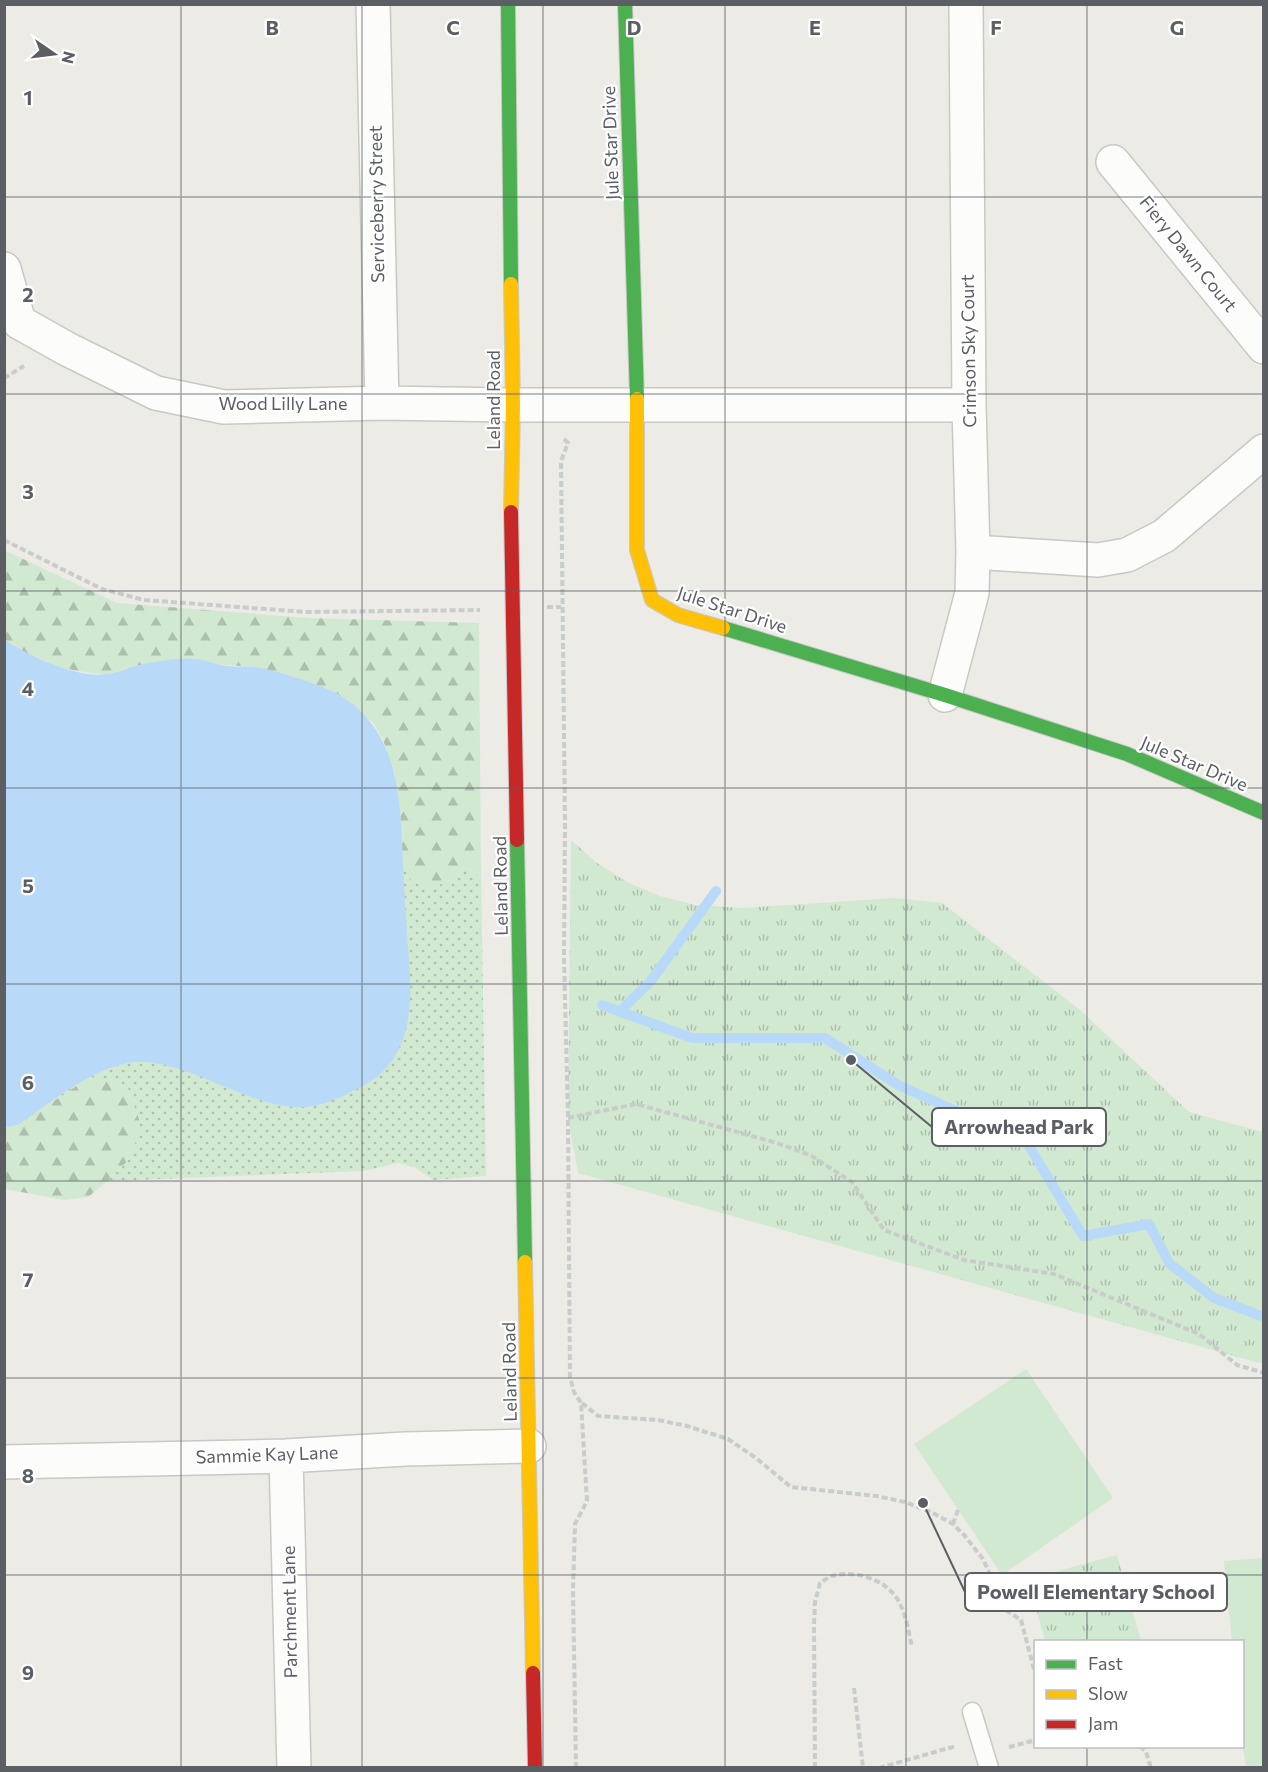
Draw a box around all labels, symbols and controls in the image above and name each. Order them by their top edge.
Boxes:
text: B [265,15,279,39]
text: C [446,15,460,39]
text: D [627,15,641,39]
text: E [809,15,821,39]
text: F [990,15,1002,39]
text: G [1170,15,1184,39]
north arrow [24,24,84,84]
text: N [58,50,80,66]
text: 1 [23,85,33,109]
street label: Jule Star Drive [597,86,623,200]
street label: Serviceberry Street [364,125,388,283]
street label: Fiery Dawn Court [1135,191,1242,316]
street label: Crimson Sky Court [956,274,980,428]
text: 2 [22,282,34,306]
street label: Leland Road [482,350,504,450]
street label: Wood Lilly Lane [219,392,347,414]
text: 3 [22,479,34,503]
street label: Jule Star Drive [675,581,790,637]
text: 4 [22,676,34,700]
street label: Jule Star Drive [1138,731,1251,795]
street label: Leland Road [488,836,512,936]
text: 5 [22,873,34,897]
text: 6 [22,1070,34,1094]
callout: Arrowhead Park [932,1108,1106,1146]
text: Arrowhead Park [944,1114,1095,1138]
text: 7 [23,1267,34,1291]
street label: Leland Road [497,1322,521,1422]
street label: Sammie Kay Lane [195,1441,339,1467]
text: 8 [22,1463,34,1487]
street label: Parchment Lane [277,1545,301,1679]
callout: Powell Elementary School [965,1573,1227,1611]
text: Powell Elementary School [977,1579,1215,1603]
legend [1034,1640,1244,1748]
text: Fast [1088,1652,1123,1674]
text: 9 [22,1660,34,1684]
text: Slow [1088,1682,1128,1704]
text: Jam [1088,1712,1118,1734]

